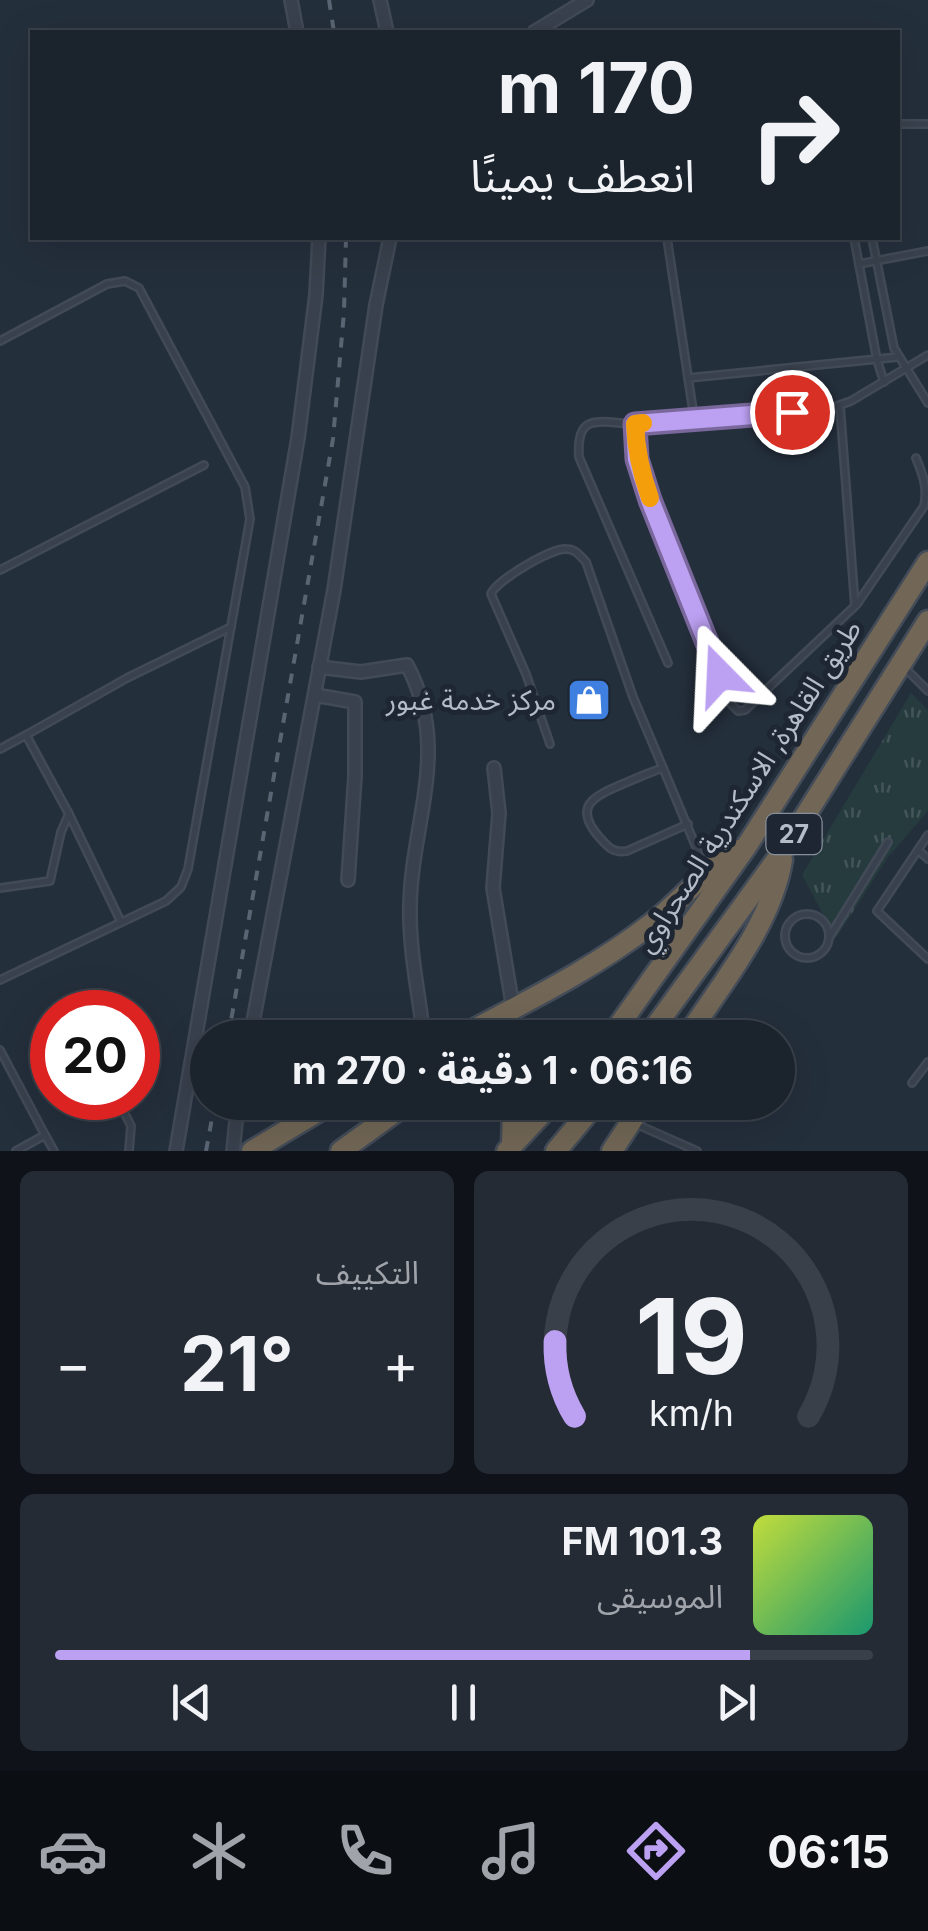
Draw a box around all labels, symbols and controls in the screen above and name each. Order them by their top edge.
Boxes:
text: 170 m [498,45,695,130]
icon: right [730,70,860,200]
text: انعطف يمينًا [470,148,695,203]
pin [750,370,835,455]
icon: arrive [765,385,820,440]
street label: طريق القاهرة, الاسكندرية الصحراوي [628,613,872,961]
position arrow [668,623,772,727]
shop icon: مركز خدمة غبور [566,677,612,723]
place label: مركز خدمة غبور [385,683,556,717]
road number: 27 [766,814,822,854]
speed limit sign: 20 [30,990,160,1120]
text: 06:16 · 1 دقيقة · 270 m [292,1047,693,1093]
text: التكييف [316,1253,419,1292]
text: 19 [635,1273,747,1399]
text: 21° [180,1318,294,1409]
text: − [55,1331,91,1397]
text: + [383,1331,419,1397]
text: km/h [649,1391,733,1435]
text: 101.3 FM [562,1518,723,1564]
text: الموسيقى [597,1577,723,1616]
icon: previous [164,1675,219,1730]
icon: pause [436,1675,491,1730]
icon: next [709,1675,764,1730]
icon: car [38,1816,108,1886]
icon: climate [184,1816,254,1886]
icon: phone [330,1816,400,1886]
icon: music [476,1816,546,1886]
icon: directions [621,1816,691,1886]
text: 06:15 [767,1824,890,1879]

